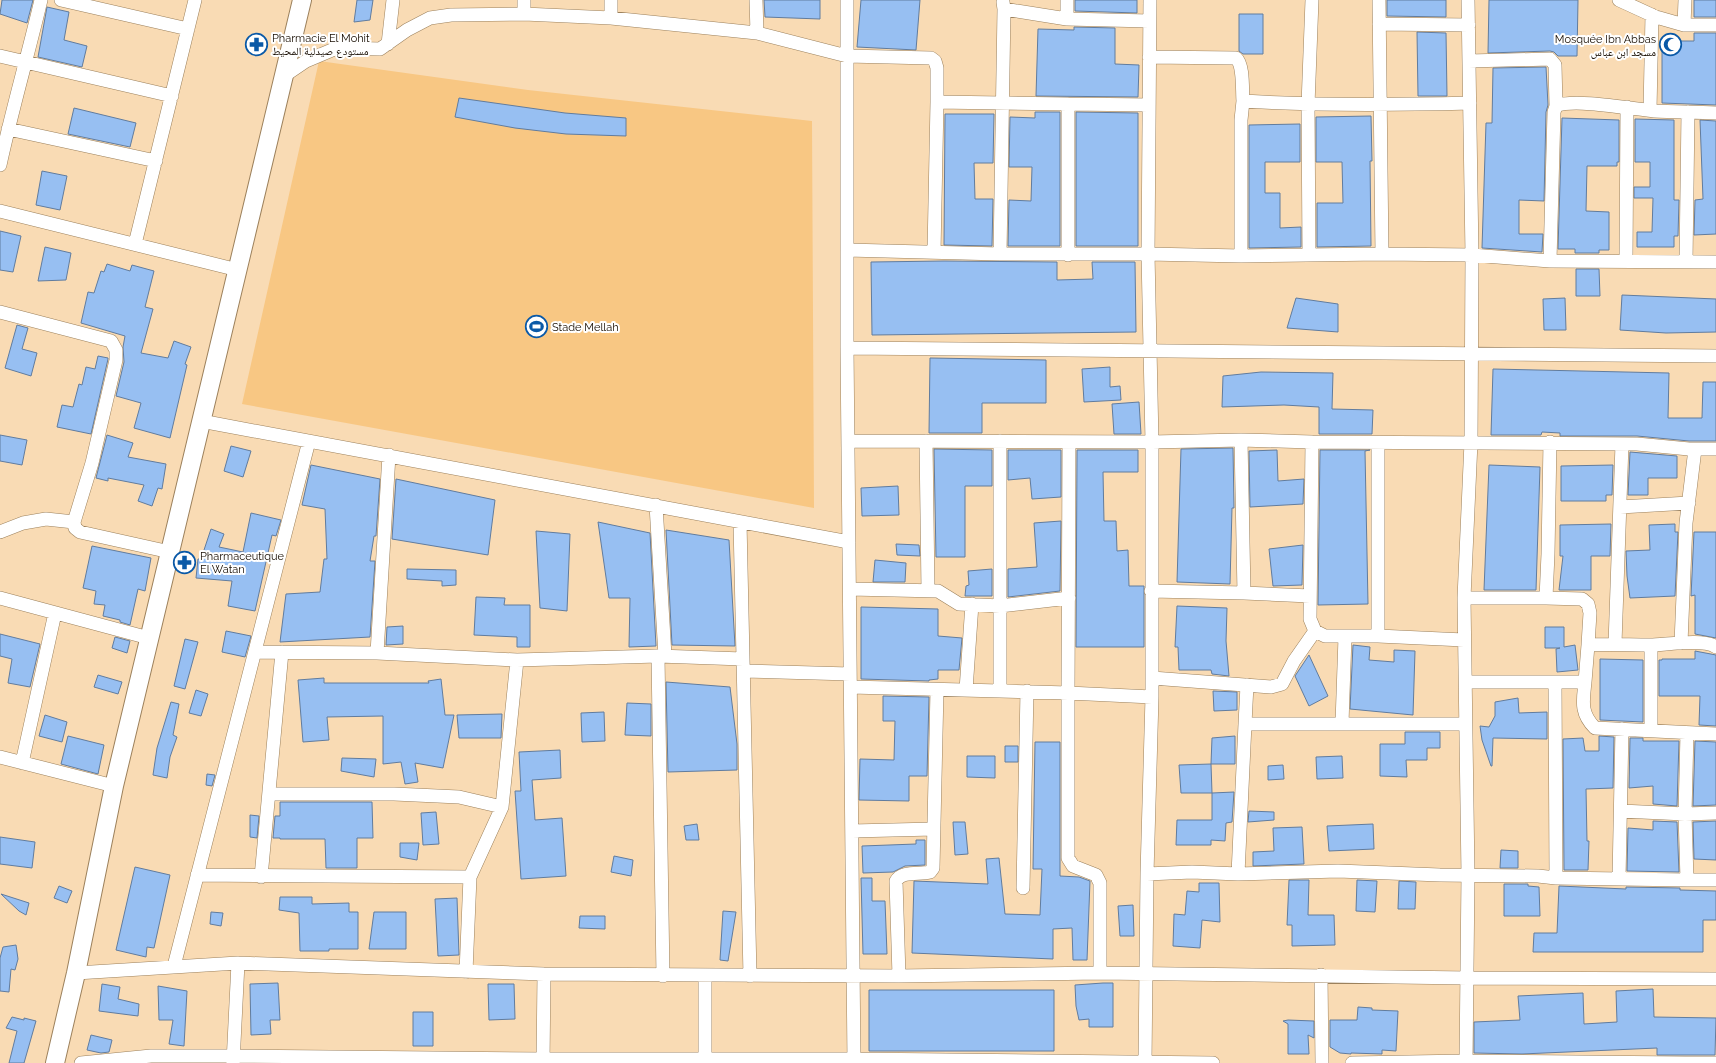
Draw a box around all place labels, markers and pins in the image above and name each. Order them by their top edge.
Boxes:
pharmacy icon: Pharmacie El Mohit مستودع صيدلية المحيط [244,31,270,57]
place label: Pharmacie El Mohit مستودع صيدلية المحيط [272,32,370,58]
mosque icon: Mosquée Ibn Abbas مسجد ابن عباس [1658,32,1684,58]
place label: Mosquée Ibn Abbas مسجد ابن عباس [1555,33,1656,59]
sports icon: Stade Mellah [523,314,549,340]
place label: Stade Mellah [552,321,619,334]
pharmacy icon: Pharmaceutique El Watan [171,549,197,575]
place label: Pharmaceutique El Watan [200,550,285,576]

